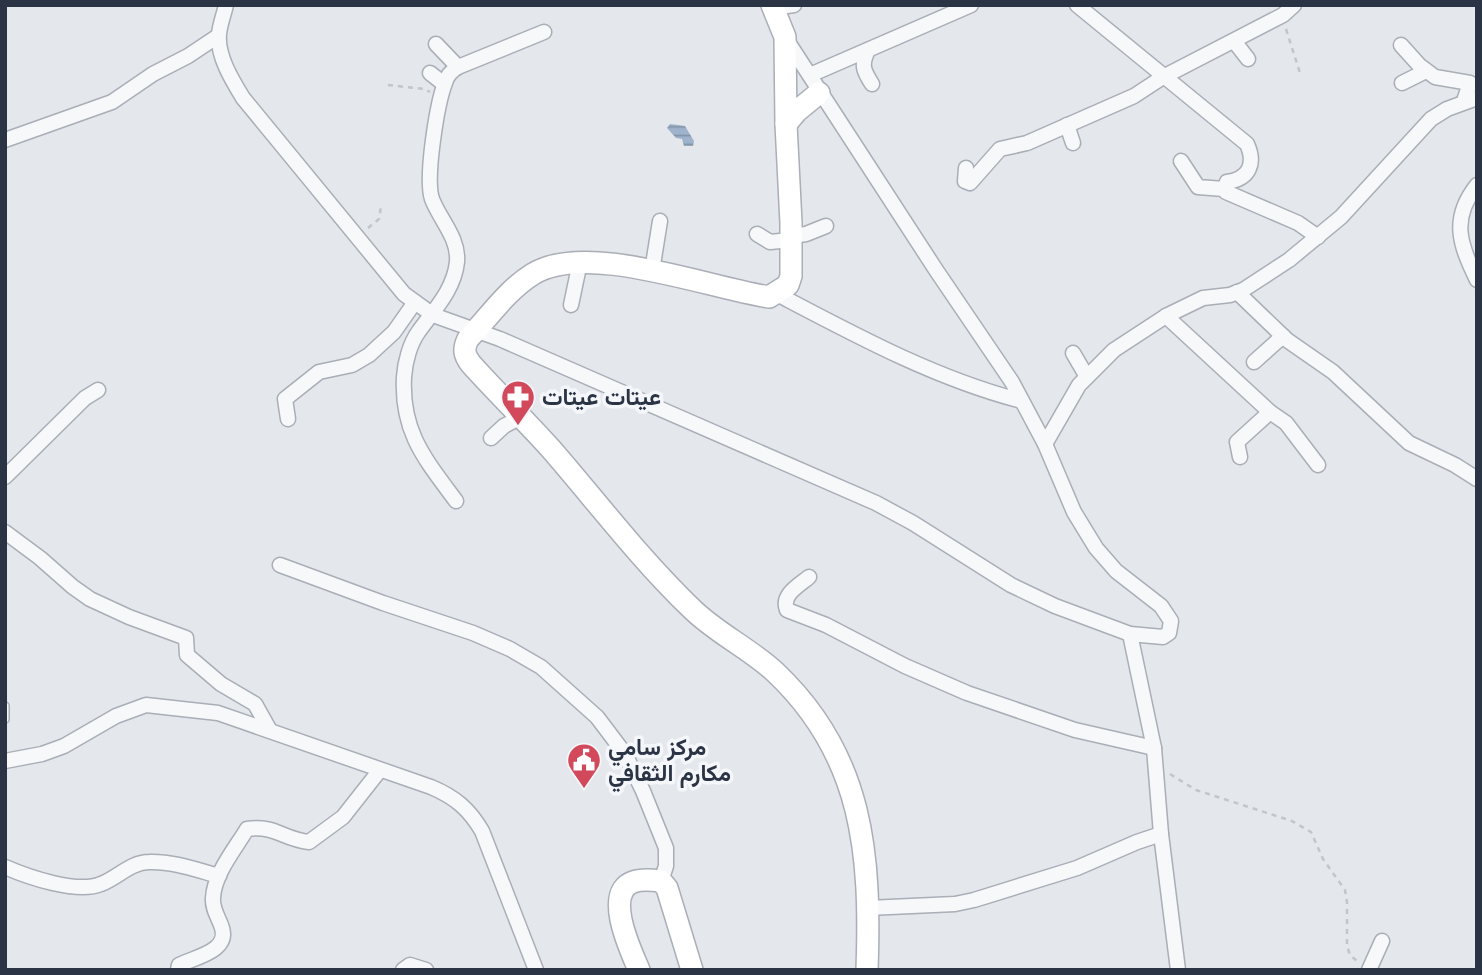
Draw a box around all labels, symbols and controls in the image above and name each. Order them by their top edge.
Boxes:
pharmacy icon: عيتات عيتات [499,378,537,427]
place label: عيتات عيتات [542,382,661,411]
place label: مركز سامي مكارم الثقافي [608,732,731,793]
public building icon: مركز سامي مكارم الثقافي [565,741,603,790]

